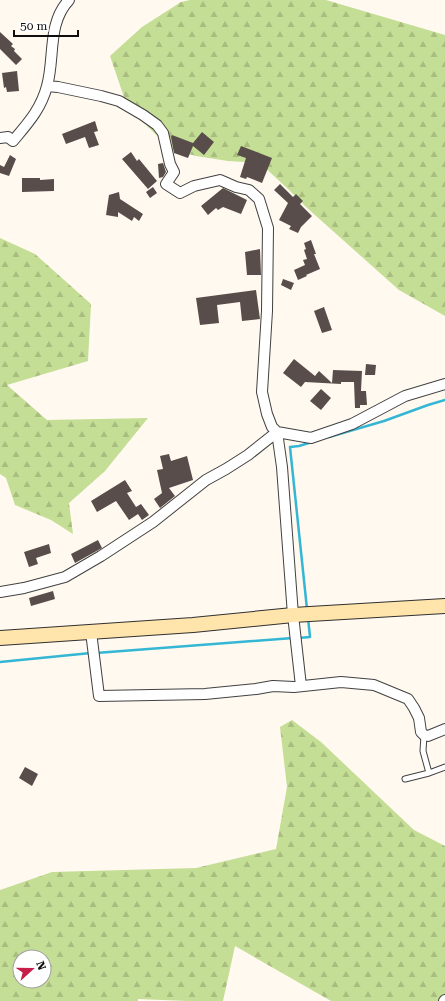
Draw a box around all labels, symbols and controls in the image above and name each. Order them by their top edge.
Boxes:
scale bar [14,12,78,38]
text: 50 m [20,19,47,33]
north arrow [12,949,52,989]
text: N [33,959,49,972]

